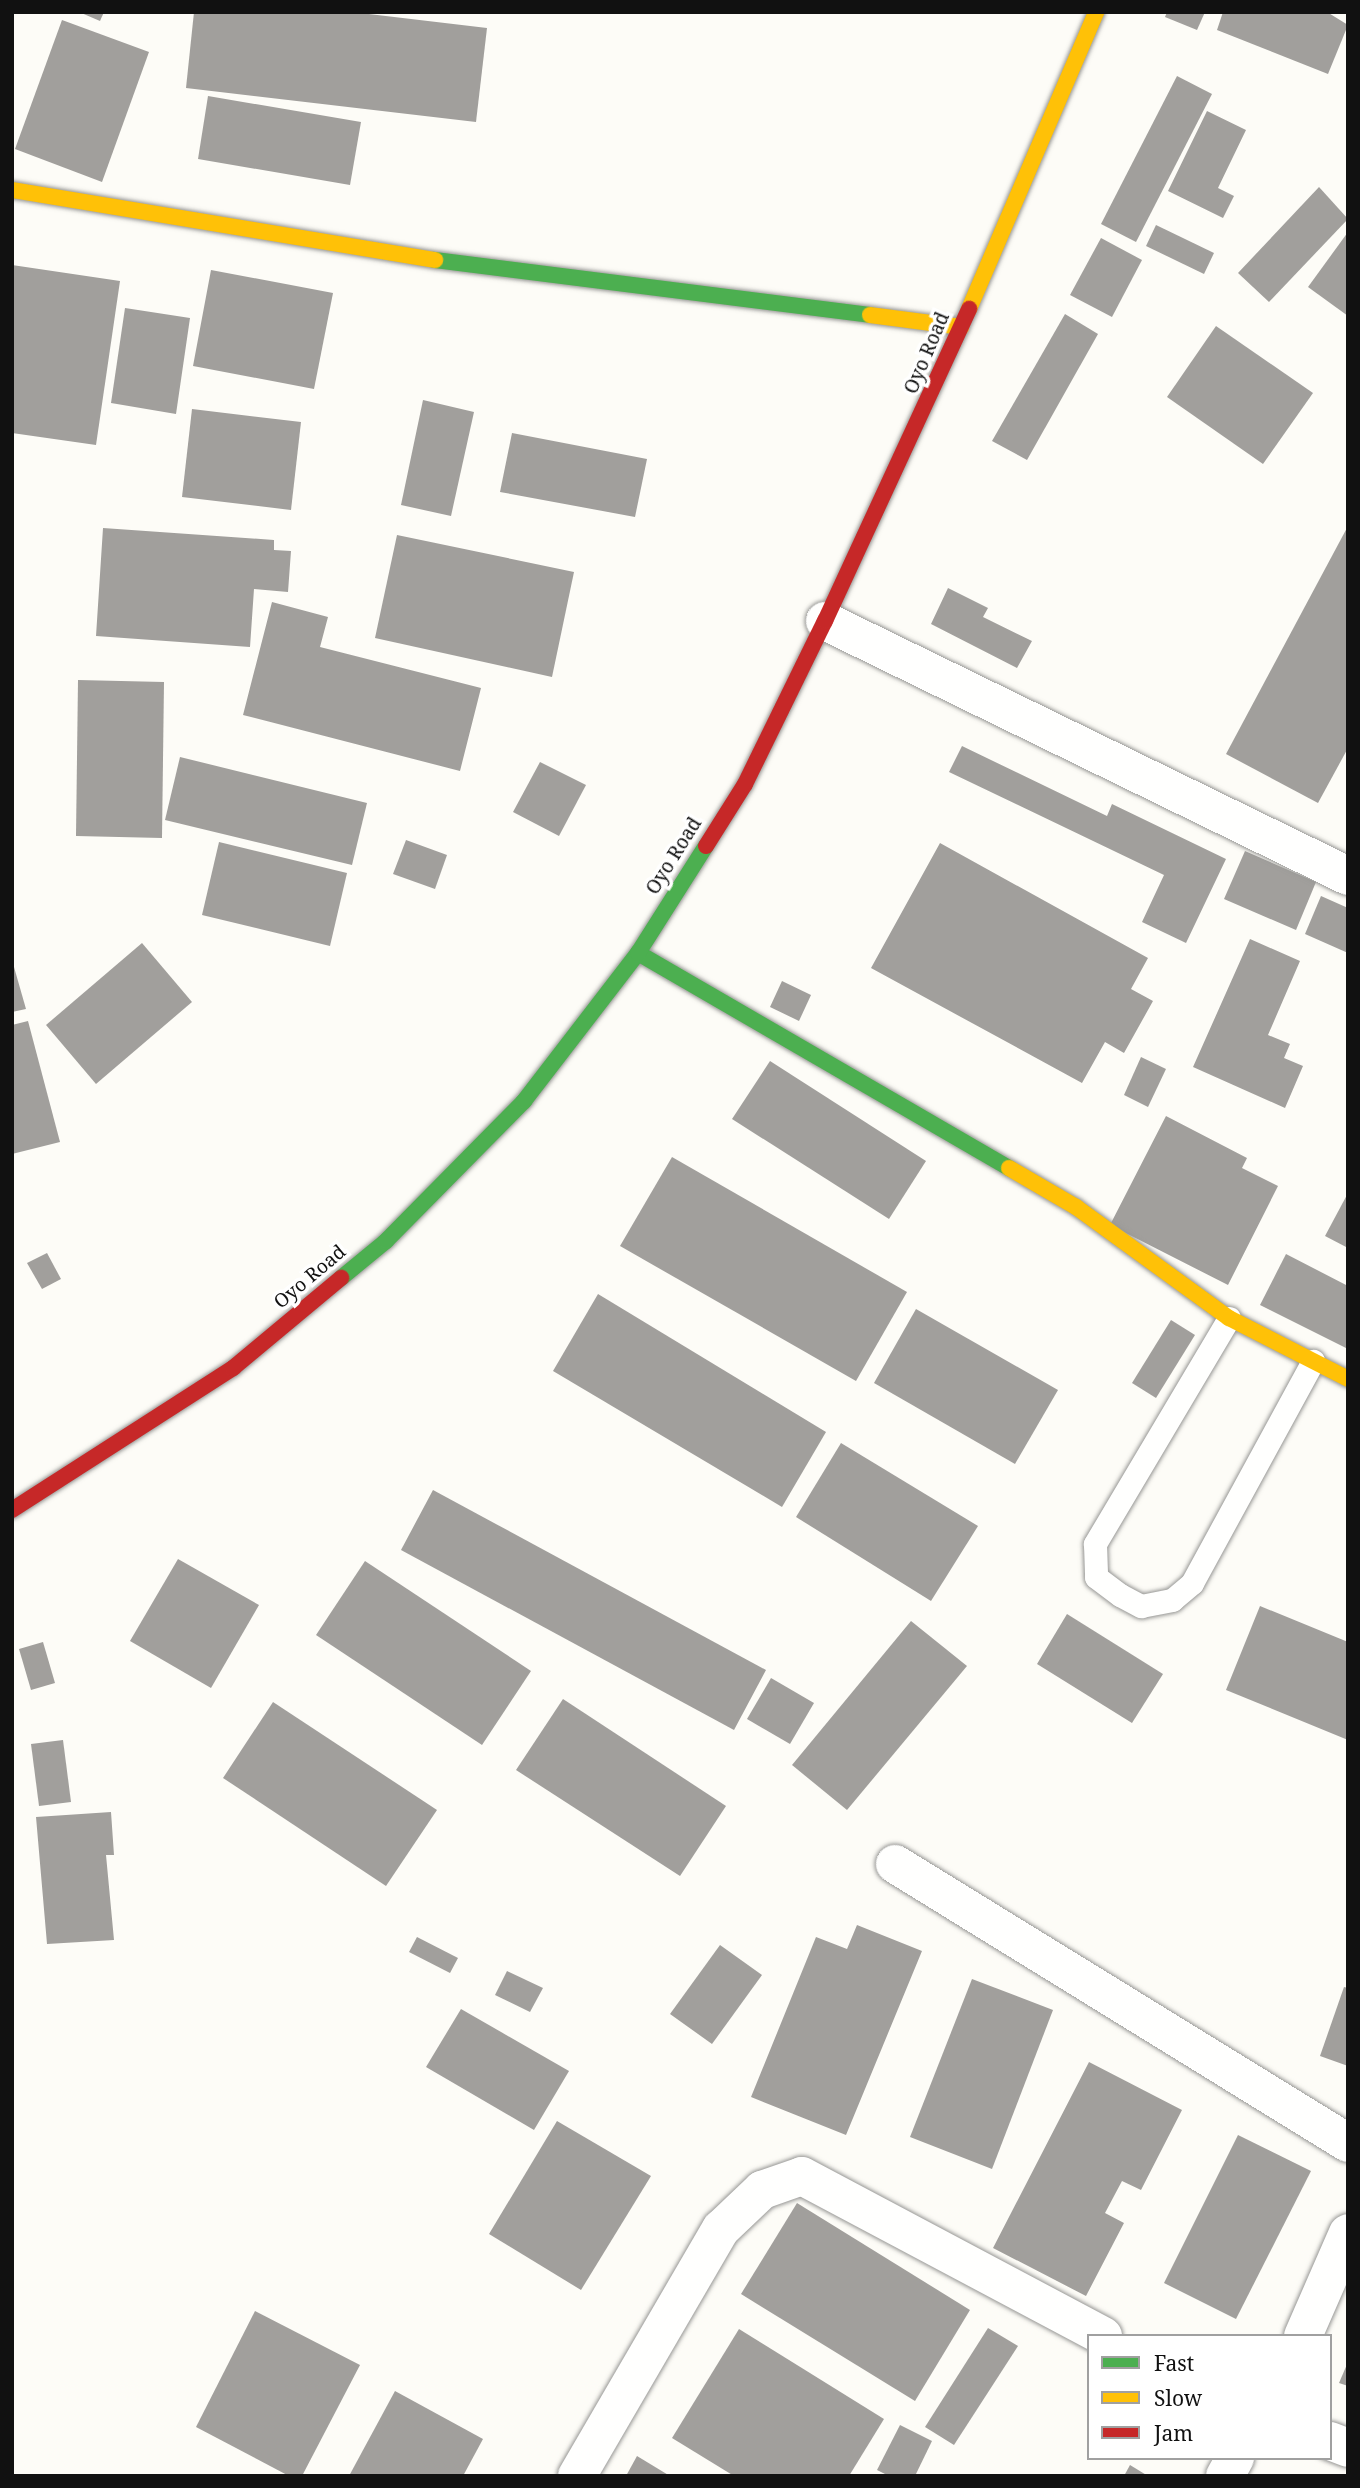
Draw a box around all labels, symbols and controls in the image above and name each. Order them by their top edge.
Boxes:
street label: Oyo Road [900,309,954,397]
street label: Oyo Road [641,813,707,899]
street label: Oyo Road [270,1240,350,1314]
legend [1087,2334,1332,2460]
text: Fast [1154,2349,1194,2377]
text: Slow [1154,2384,1202,2412]
text: Jam [1154,2419,1193,2447]

